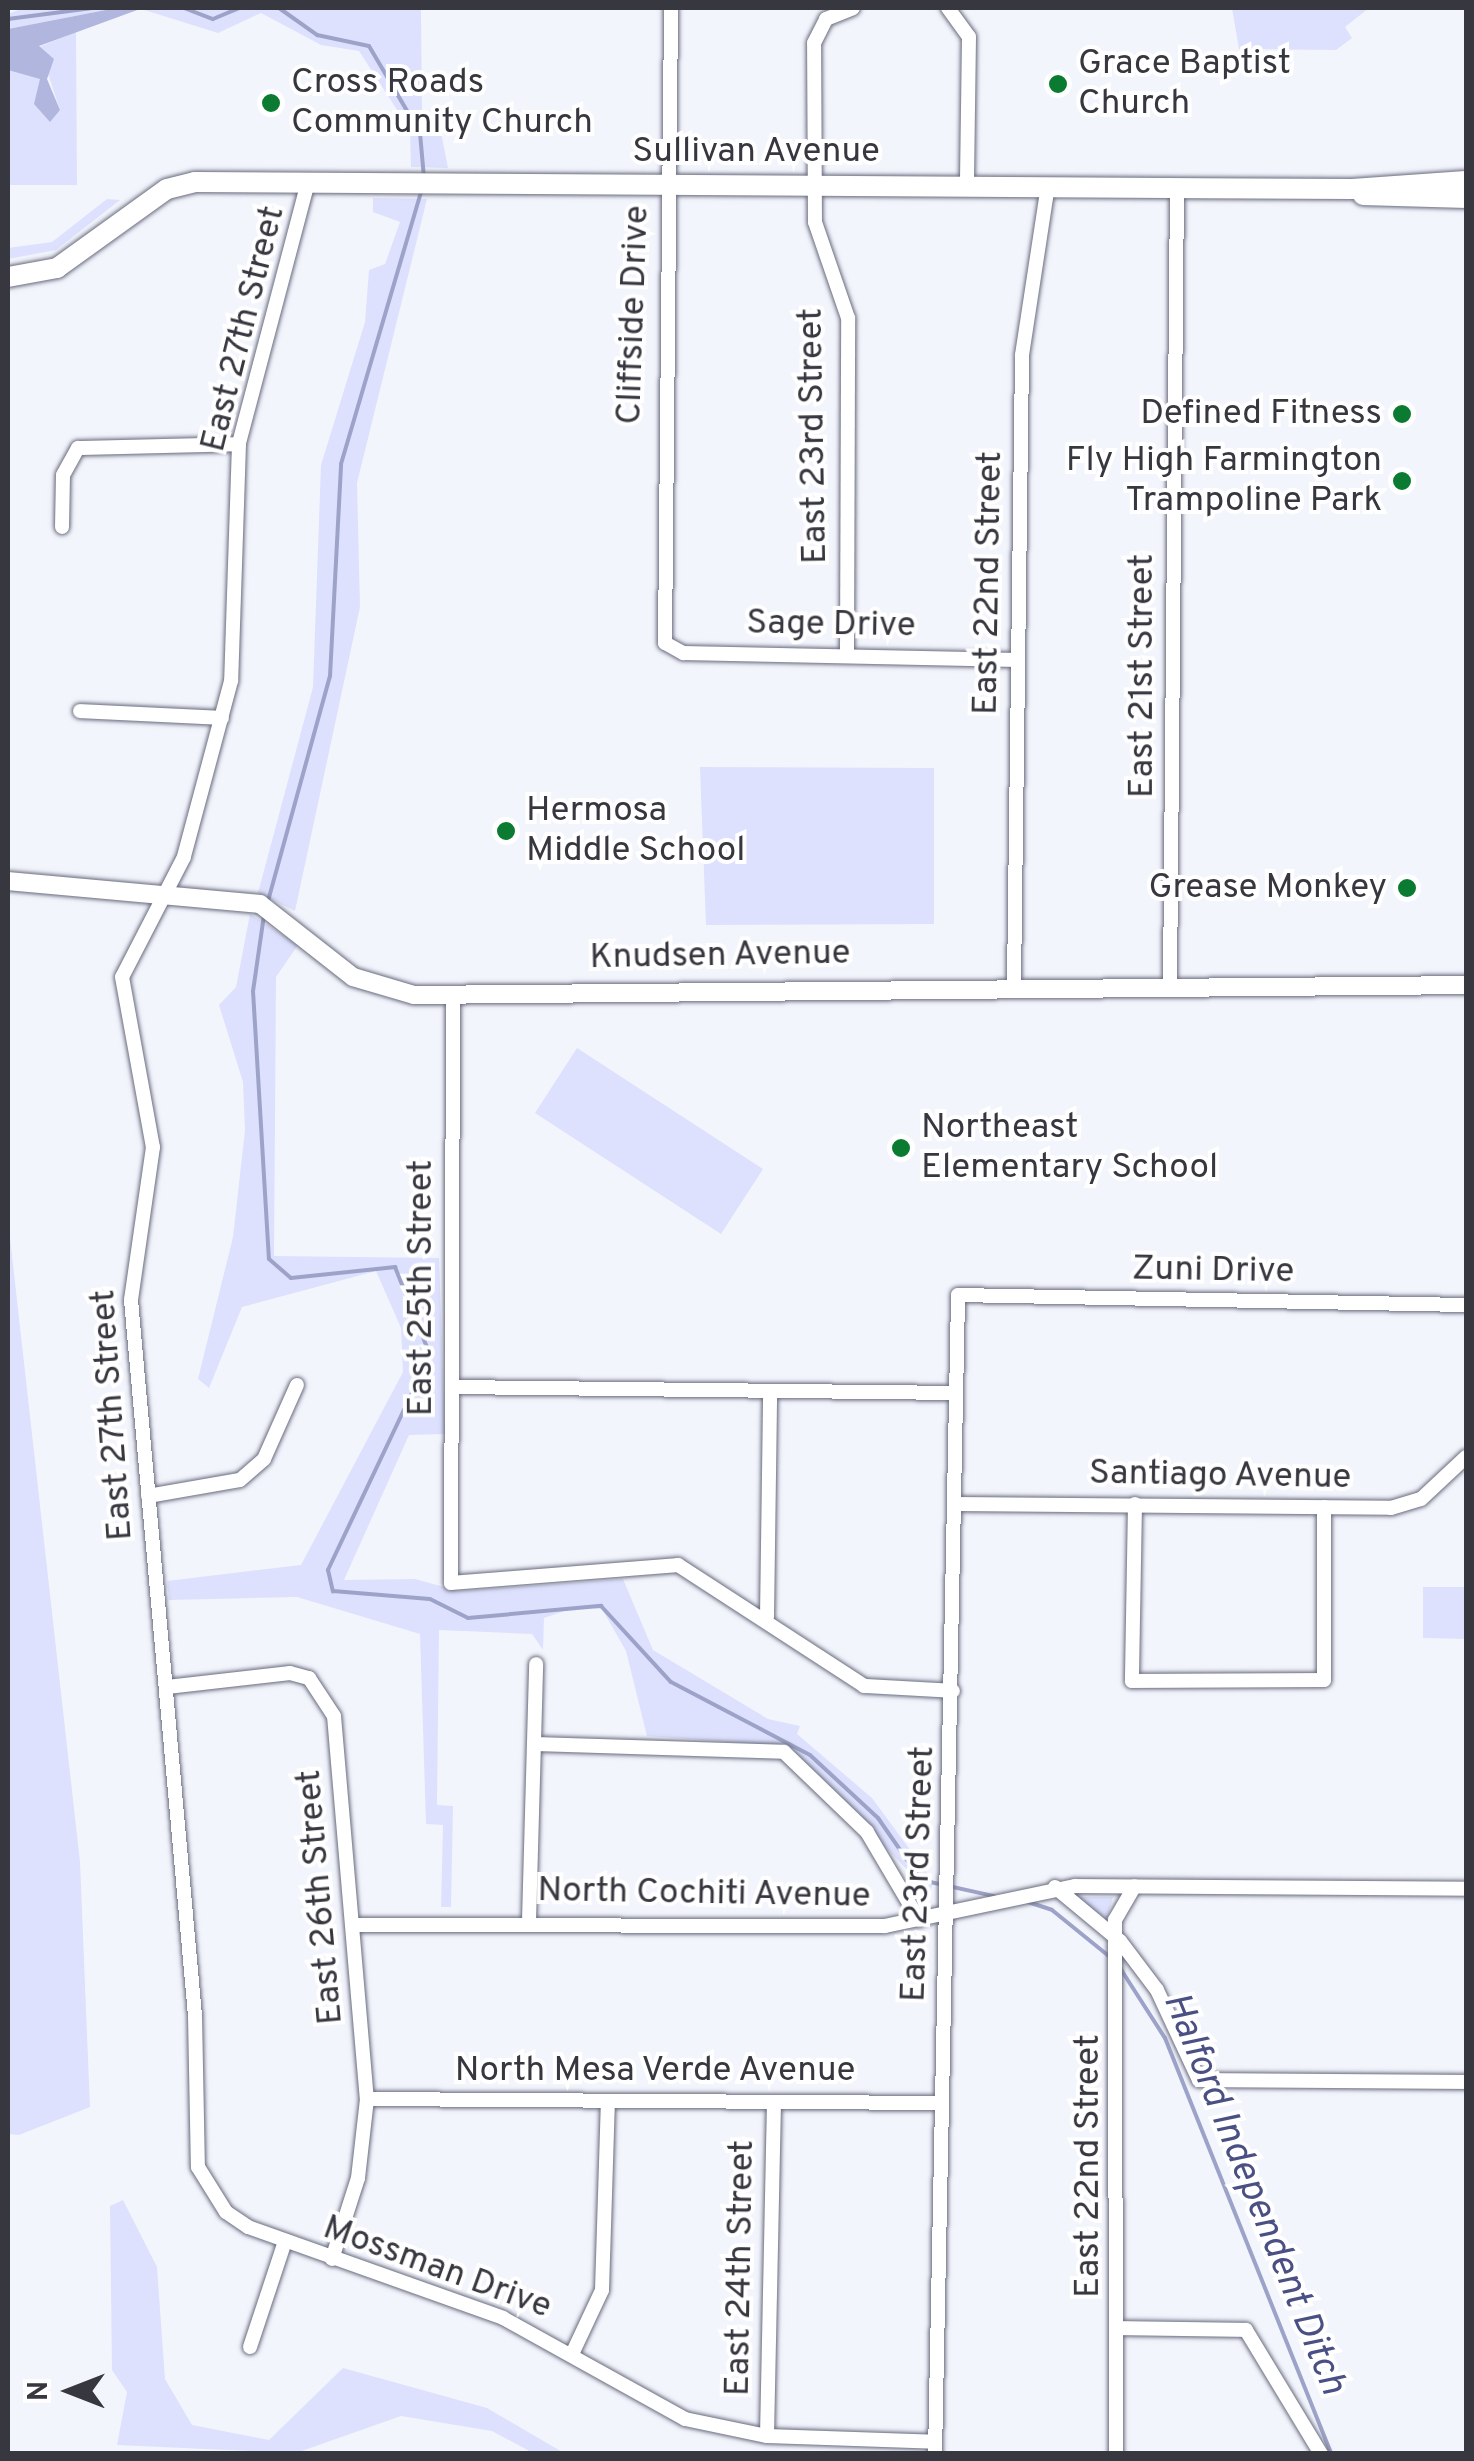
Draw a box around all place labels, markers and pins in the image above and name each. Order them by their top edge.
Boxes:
place label: Grace Baptist Church [1078,43,1291,125]
place label: Cross Roads Community Church [291,62,593,144]
marker: Grace Baptist Church [1047,73,1069,95]
marker: Cross Roads Community Church [260,92,282,114]
place label: Defined Fitness [1140,393,1382,435]
marker: Defined Fitness [1391,403,1413,425]
place label: Fly High Farmington Trampoline Park [1066,440,1382,522]
marker: Fly High Farmington Trampoline Park [1391,470,1413,492]
place label: Hermosa Middle School [526,790,745,872]
marker: Hermosa Middle School [495,820,517,842]
place label: Grease Monkey [1149,867,1387,909]
marker: Grease Monkey [1396,877,1418,899]
place label: Northeast Elementary School [921,1107,1218,1189]
marker: Northeast Elementary School [890,1137,912,1159]

